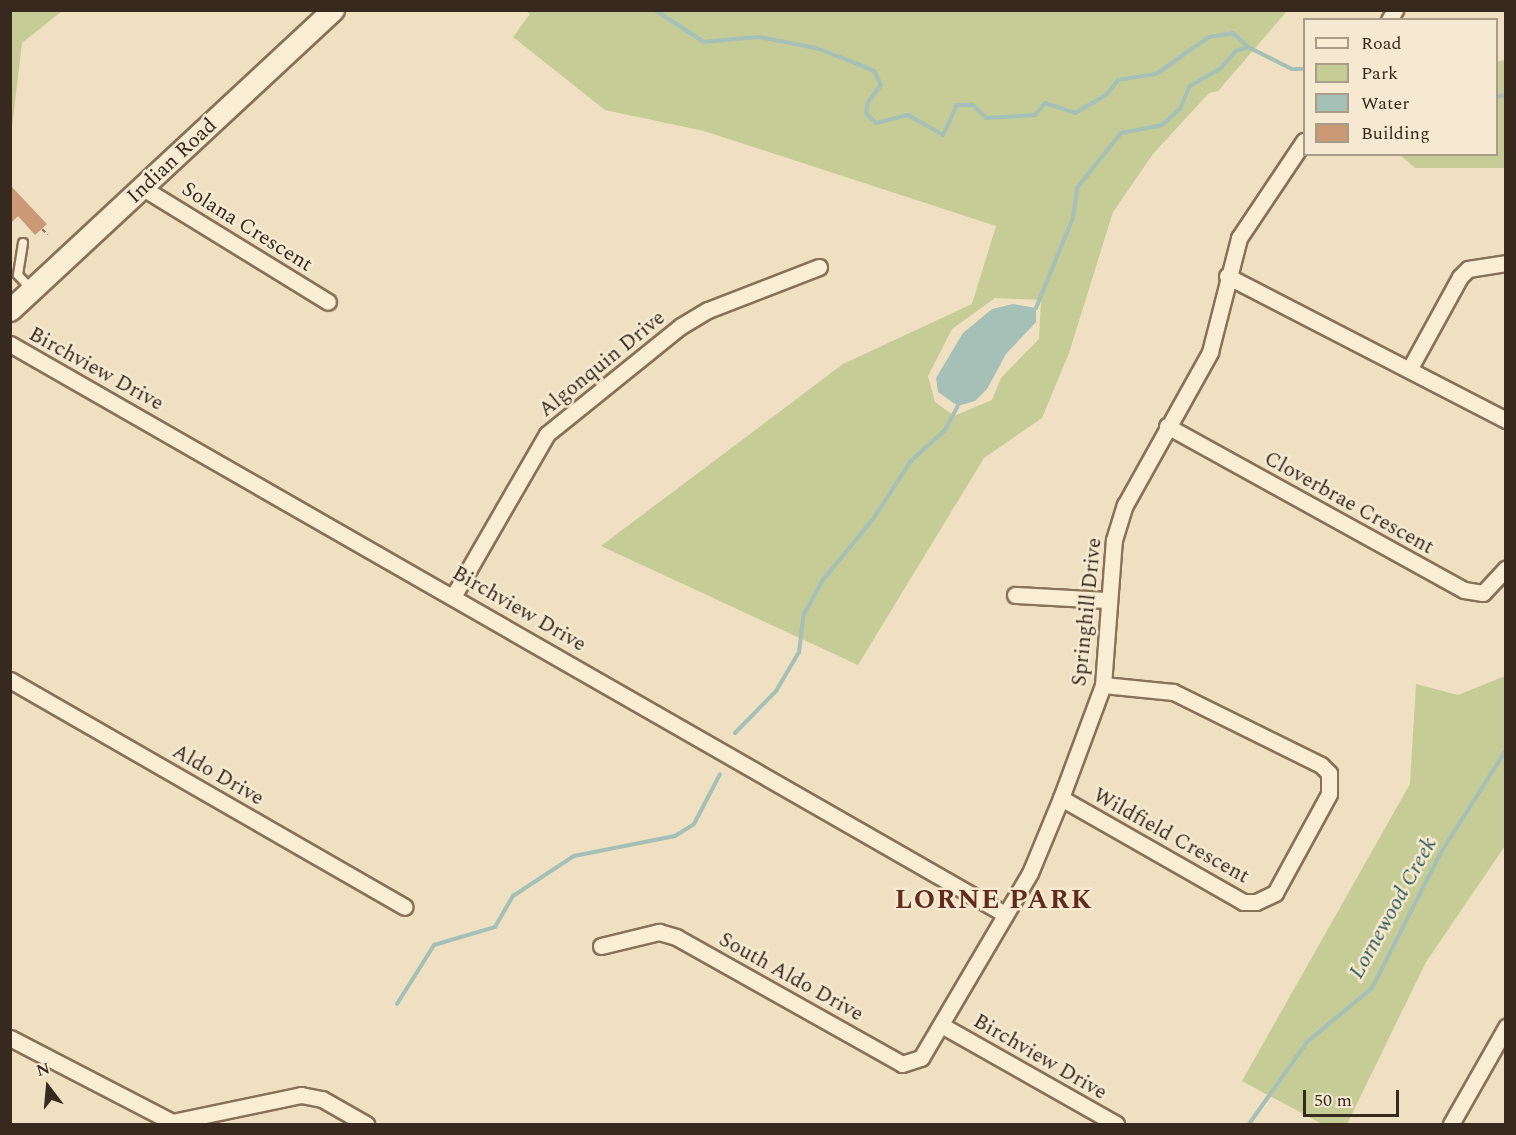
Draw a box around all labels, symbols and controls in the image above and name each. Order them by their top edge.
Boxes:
legend [1303,18,1498,156]
text: Road [1361,30,1402,57]
text: Park [1361,60,1398,87]
text: Water [1361,90,1409,117]
street label: Indian Road [122,113,222,209]
text: Building [1361,120,1430,147]
street label: Solana Crescent [177,177,317,277]
street label: Algonquin Drive [534,305,670,423]
street label: Birchview Drive [24,322,168,416]
street label: Cloverbrae Crescent [1260,446,1438,560]
street label: Springhill Drive [1067,537,1107,687]
street label: Birchview Drive [448,561,590,657]
street label: Aldo Drive [168,739,268,811]
street label: Wildfield Crescent [1089,783,1253,889]
water label: Lornewood Creek [1343,833,1443,983]
district label: LORNE PARK [895,885,1093,917]
street label: South Aldo Drive [714,927,868,1027]
street label: Birchview Drive [969,1009,1111,1105]
text: N [33,1056,53,1083]
north arrow [18,1057,78,1117]
scale bar [1306,1078,1402,1116]
text: 50 m [1314,1087,1352,1114]

